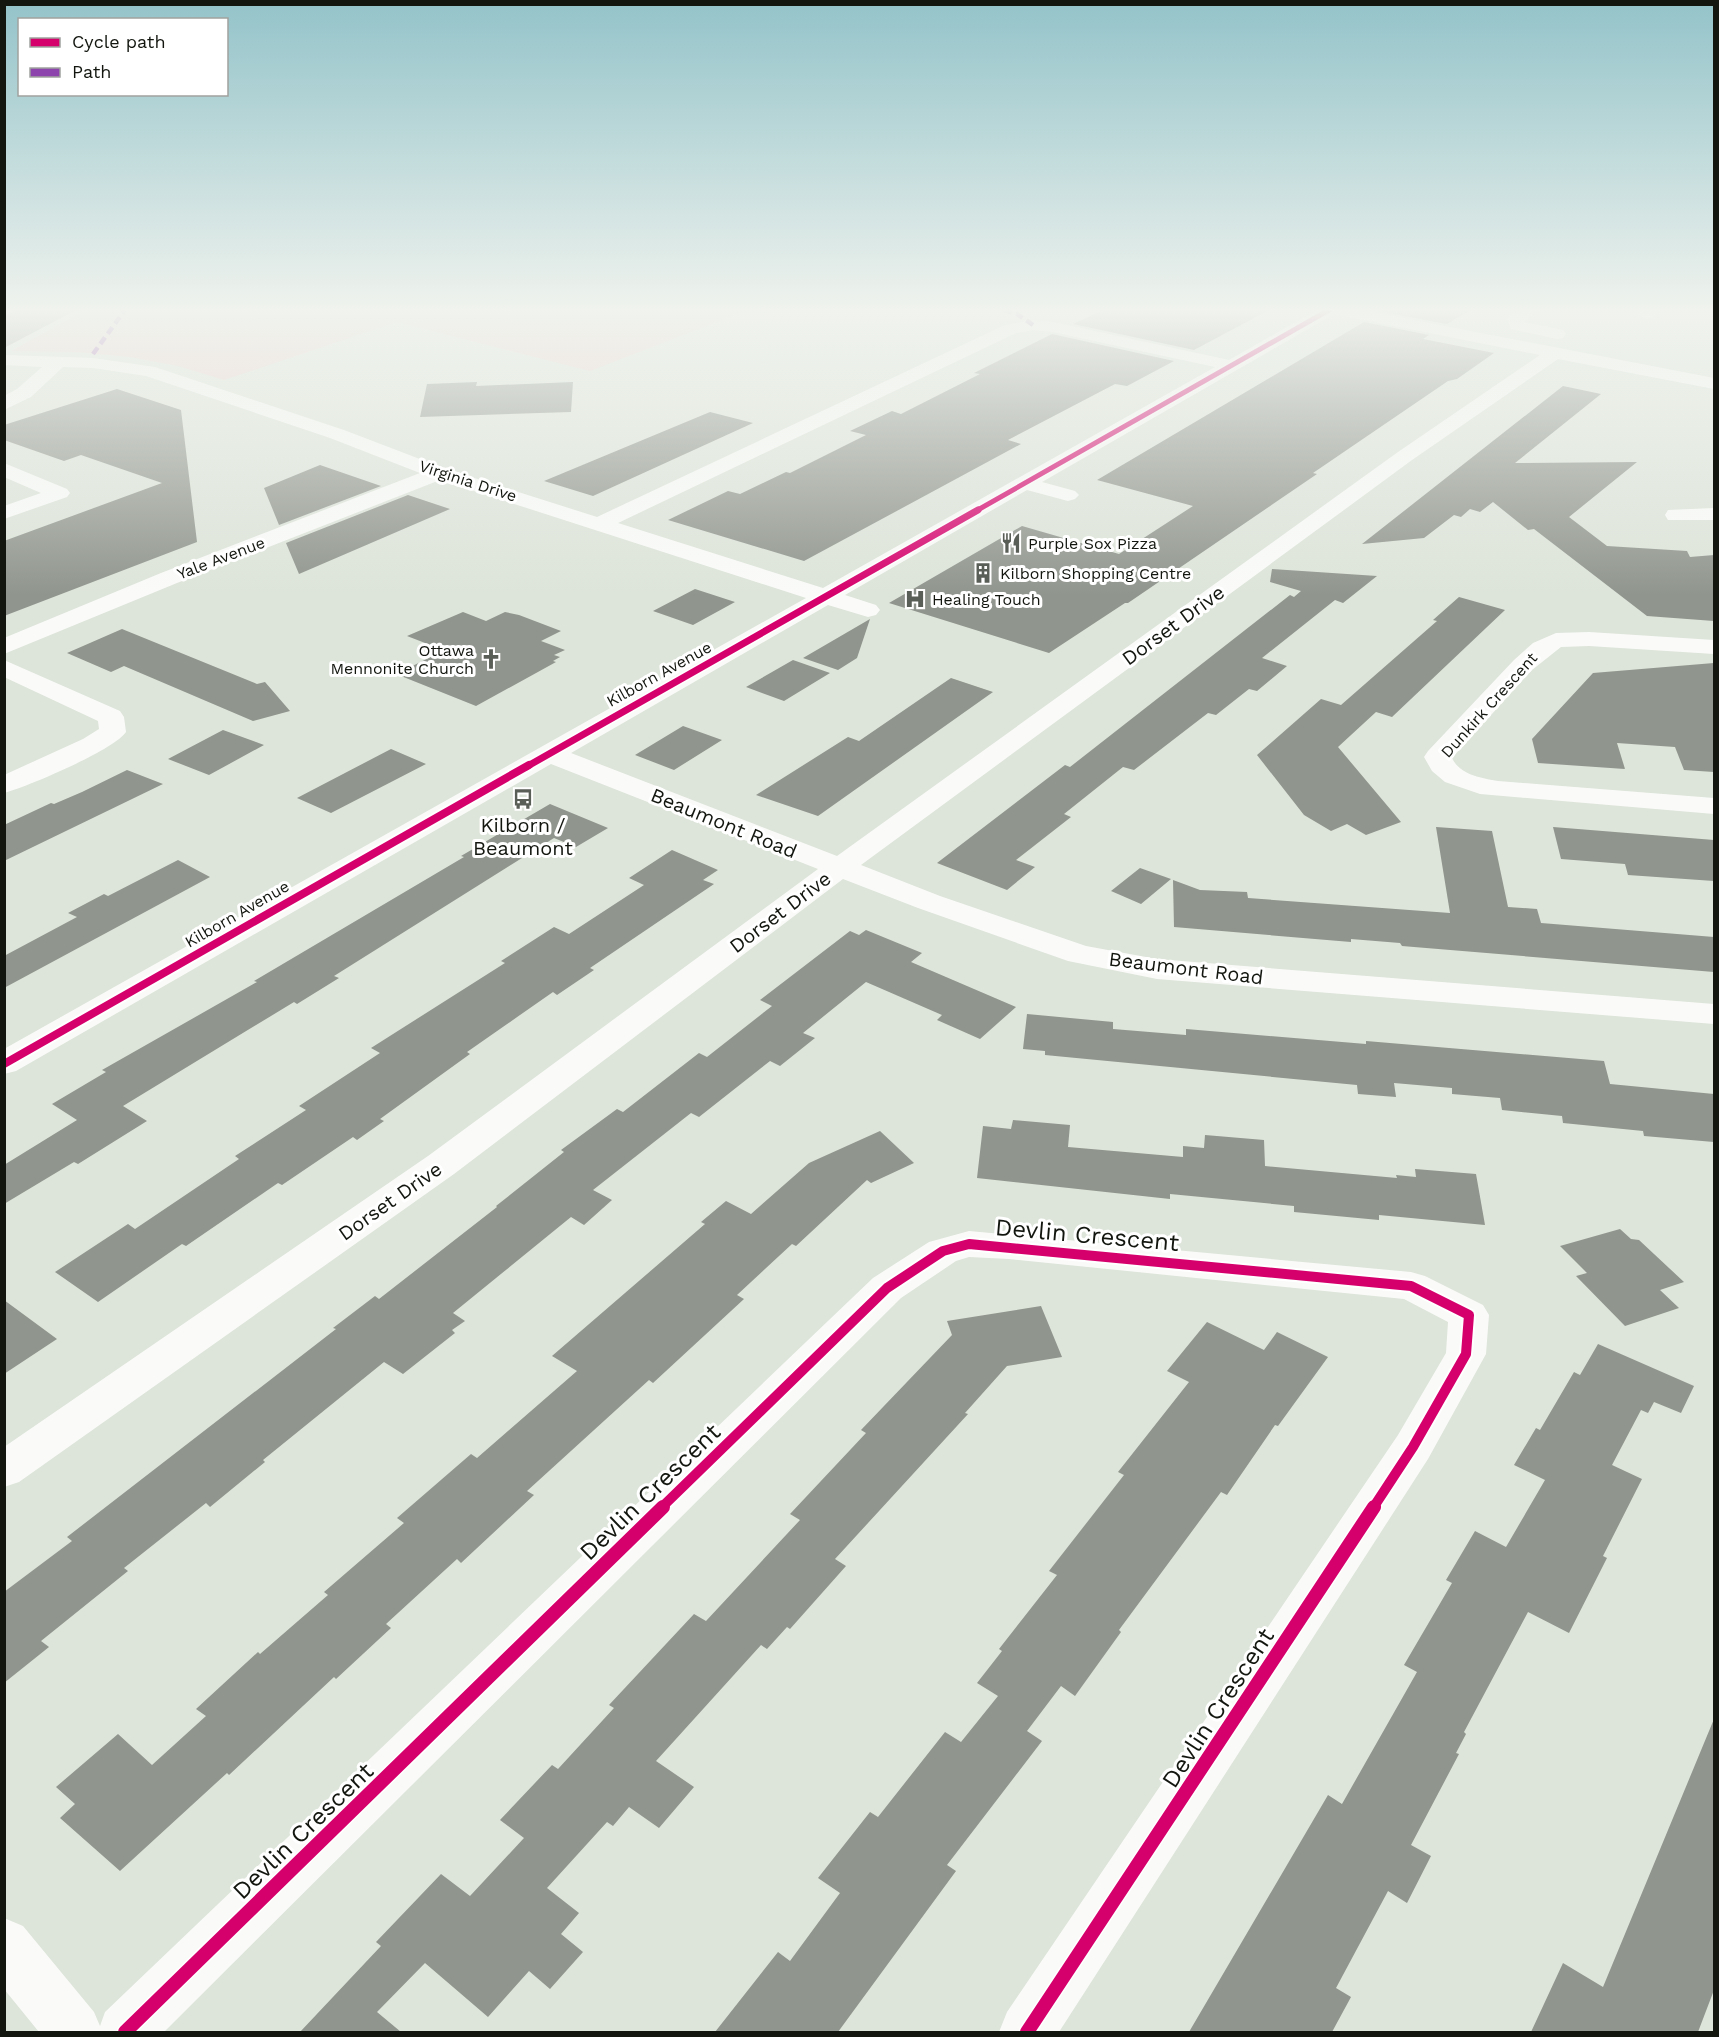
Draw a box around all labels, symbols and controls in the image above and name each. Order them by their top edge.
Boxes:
legend [18,18,228,96]
text: Cycle path [72,31,166,52]
text: Path [72,61,112,82]
street label: Virginia Drive [417,456,519,506]
restaurant icon: Purple Sox Pizza [999,531,1023,555]
street label: Yale Avenue [174,533,268,583]
place label: Purple Sox Pizza [1028,534,1157,553]
building icon: Kilborn Shopping Centre [971,561,995,585]
place label: Kilborn Shopping Centre [1000,564,1191,583]
street label: Dorset Drive [1117,580,1229,670]
hospital icon: Healing Touch [903,587,927,611]
place label: Healing Touch [932,590,1041,609]
street label: Kilborn Avenue [603,637,715,711]
place label: Ottawa Mennonite Church [330,641,474,678]
church icon: Ottawa Mennonite Church [479,647,503,671]
street label: Dunkirk Crescent [1437,648,1541,762]
street label: Beaumont Road [647,783,801,863]
bus stop icon: Kilborn / Beaumont [511,787,535,811]
place label: Kilborn / Beaumont [473,813,574,860]
street label: Dorset Drive [725,866,835,958]
street label: Kilborn Avenue [182,876,292,952]
street label: Beaumont Road [1107,947,1265,989]
street label: Dorset Drive [334,1157,446,1245]
street label: Devlin Crescent [994,1213,1180,1257]
street label: Devlin Crescent [574,1418,726,1566]
street label: Devlin Crescent [1156,1623,1280,1793]
street label: Devlin Crescent [227,1757,379,1905]

